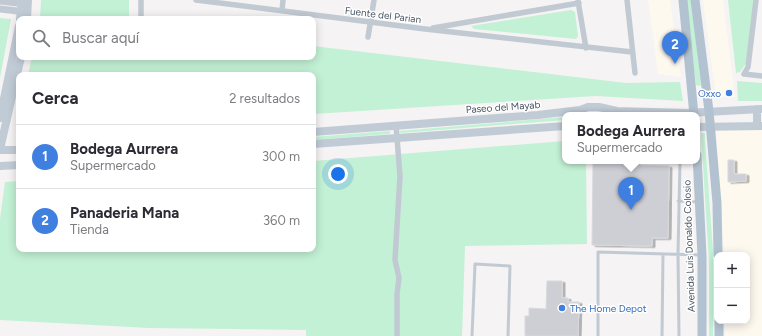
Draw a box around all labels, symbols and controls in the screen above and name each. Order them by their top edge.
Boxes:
street label: Fuente del Parian [344,4,422,26]
search box [16,16,316,60]
icon: search [30,27,52,49]
text: Buscar aquí [62,29,139,47]
pin: 2 [662,31,688,64]
place label: Oxxo [698,87,721,100]
text: Cerca [32,88,79,108]
marker: Oxxo [724,88,734,98]
text: 2 resultados [229,91,300,106]
street label: Paseo del Mayab [465,98,541,116]
popup [562,112,700,164]
text: Bodega Aurrera [577,122,685,140]
text: Bodega Aurrera [70,140,178,158]
text: Supermercado [577,140,663,155]
text: 1 [42,149,48,164]
text: 300 m [262,149,300,164]
text: Supermercado [70,158,156,173]
your location [328,164,348,184]
pin: 1 [618,177,644,210]
street label: Avenida Luis Donaldo Colosio [680,180,698,312]
text: Panaderia Mana [70,204,179,222]
text: 2 [41,213,49,228]
text: 360 m [263,213,300,228]
text: Tienda [70,222,109,237]
map controls [714,252,750,324]
button: + [714,252,750,288]
button: − [714,288,750,324]
place label: The Home Depot [570,302,647,315]
marker: The Home Depot [557,303,567,313]

